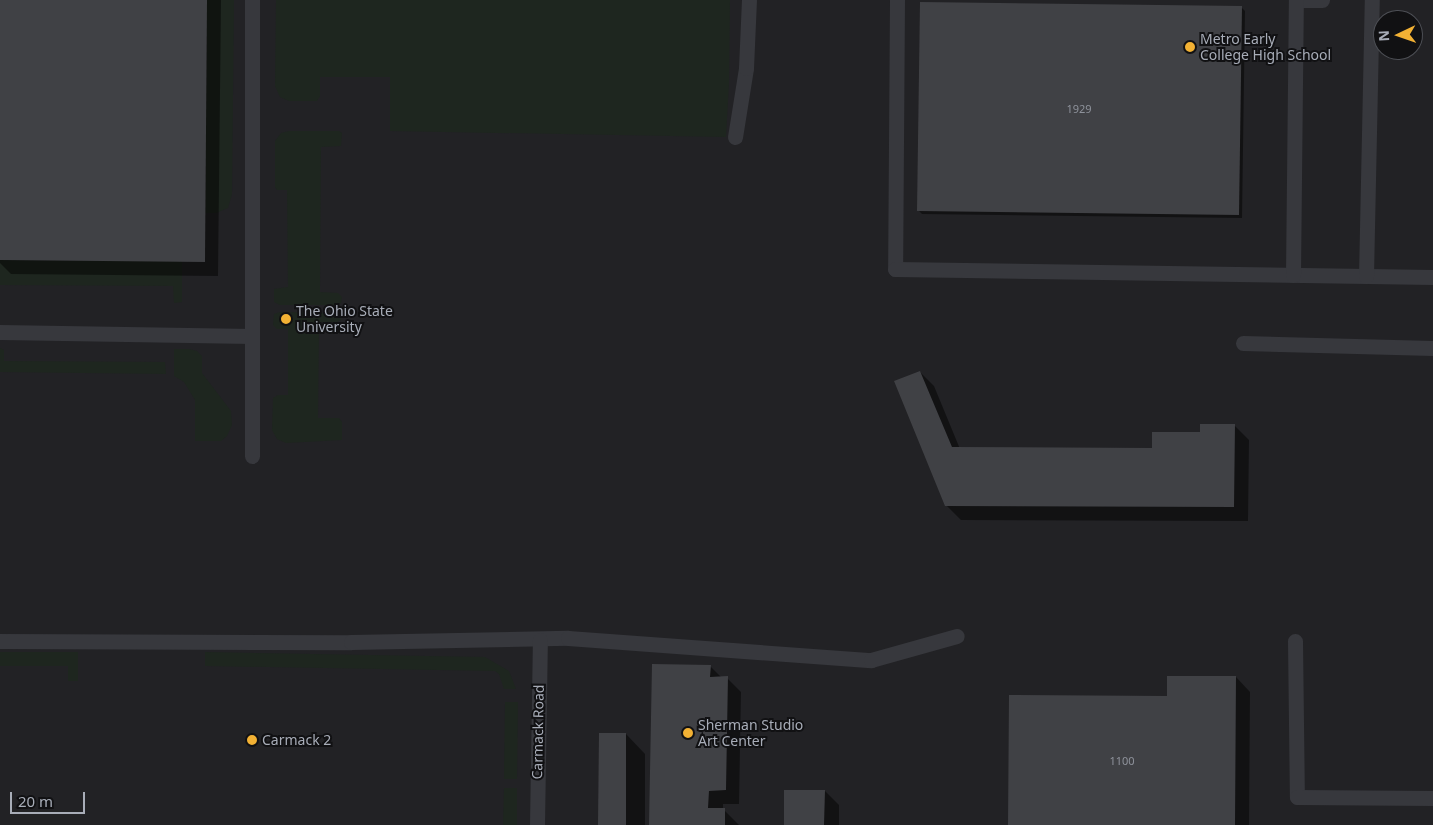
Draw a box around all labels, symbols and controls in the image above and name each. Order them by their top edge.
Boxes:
north arrow [1373,10,1423,60]
text: N [1374,30,1393,42]
place label: Metro Early College High School [1200,31,1331,64]
marker: Metro Early College High School [1184,41,1196,53]
house number: 1929 [1066,102,1092,116]
place label: The Ohio State University [296,303,393,336]
marker: The Ohio State University [280,313,292,325]
street label: Carmack Road [529,684,547,780]
place label: Sherman Studio Art Center [698,717,803,750]
marker: Sherman Studio Art Center [682,727,694,739]
place label: Carmack 2 [262,732,331,748]
marker: Carmack 2 [246,734,258,746]
house number: 1100 [1109,754,1135,768]
scale bar [12,782,88,814]
text: 20 m [18,791,53,811]

